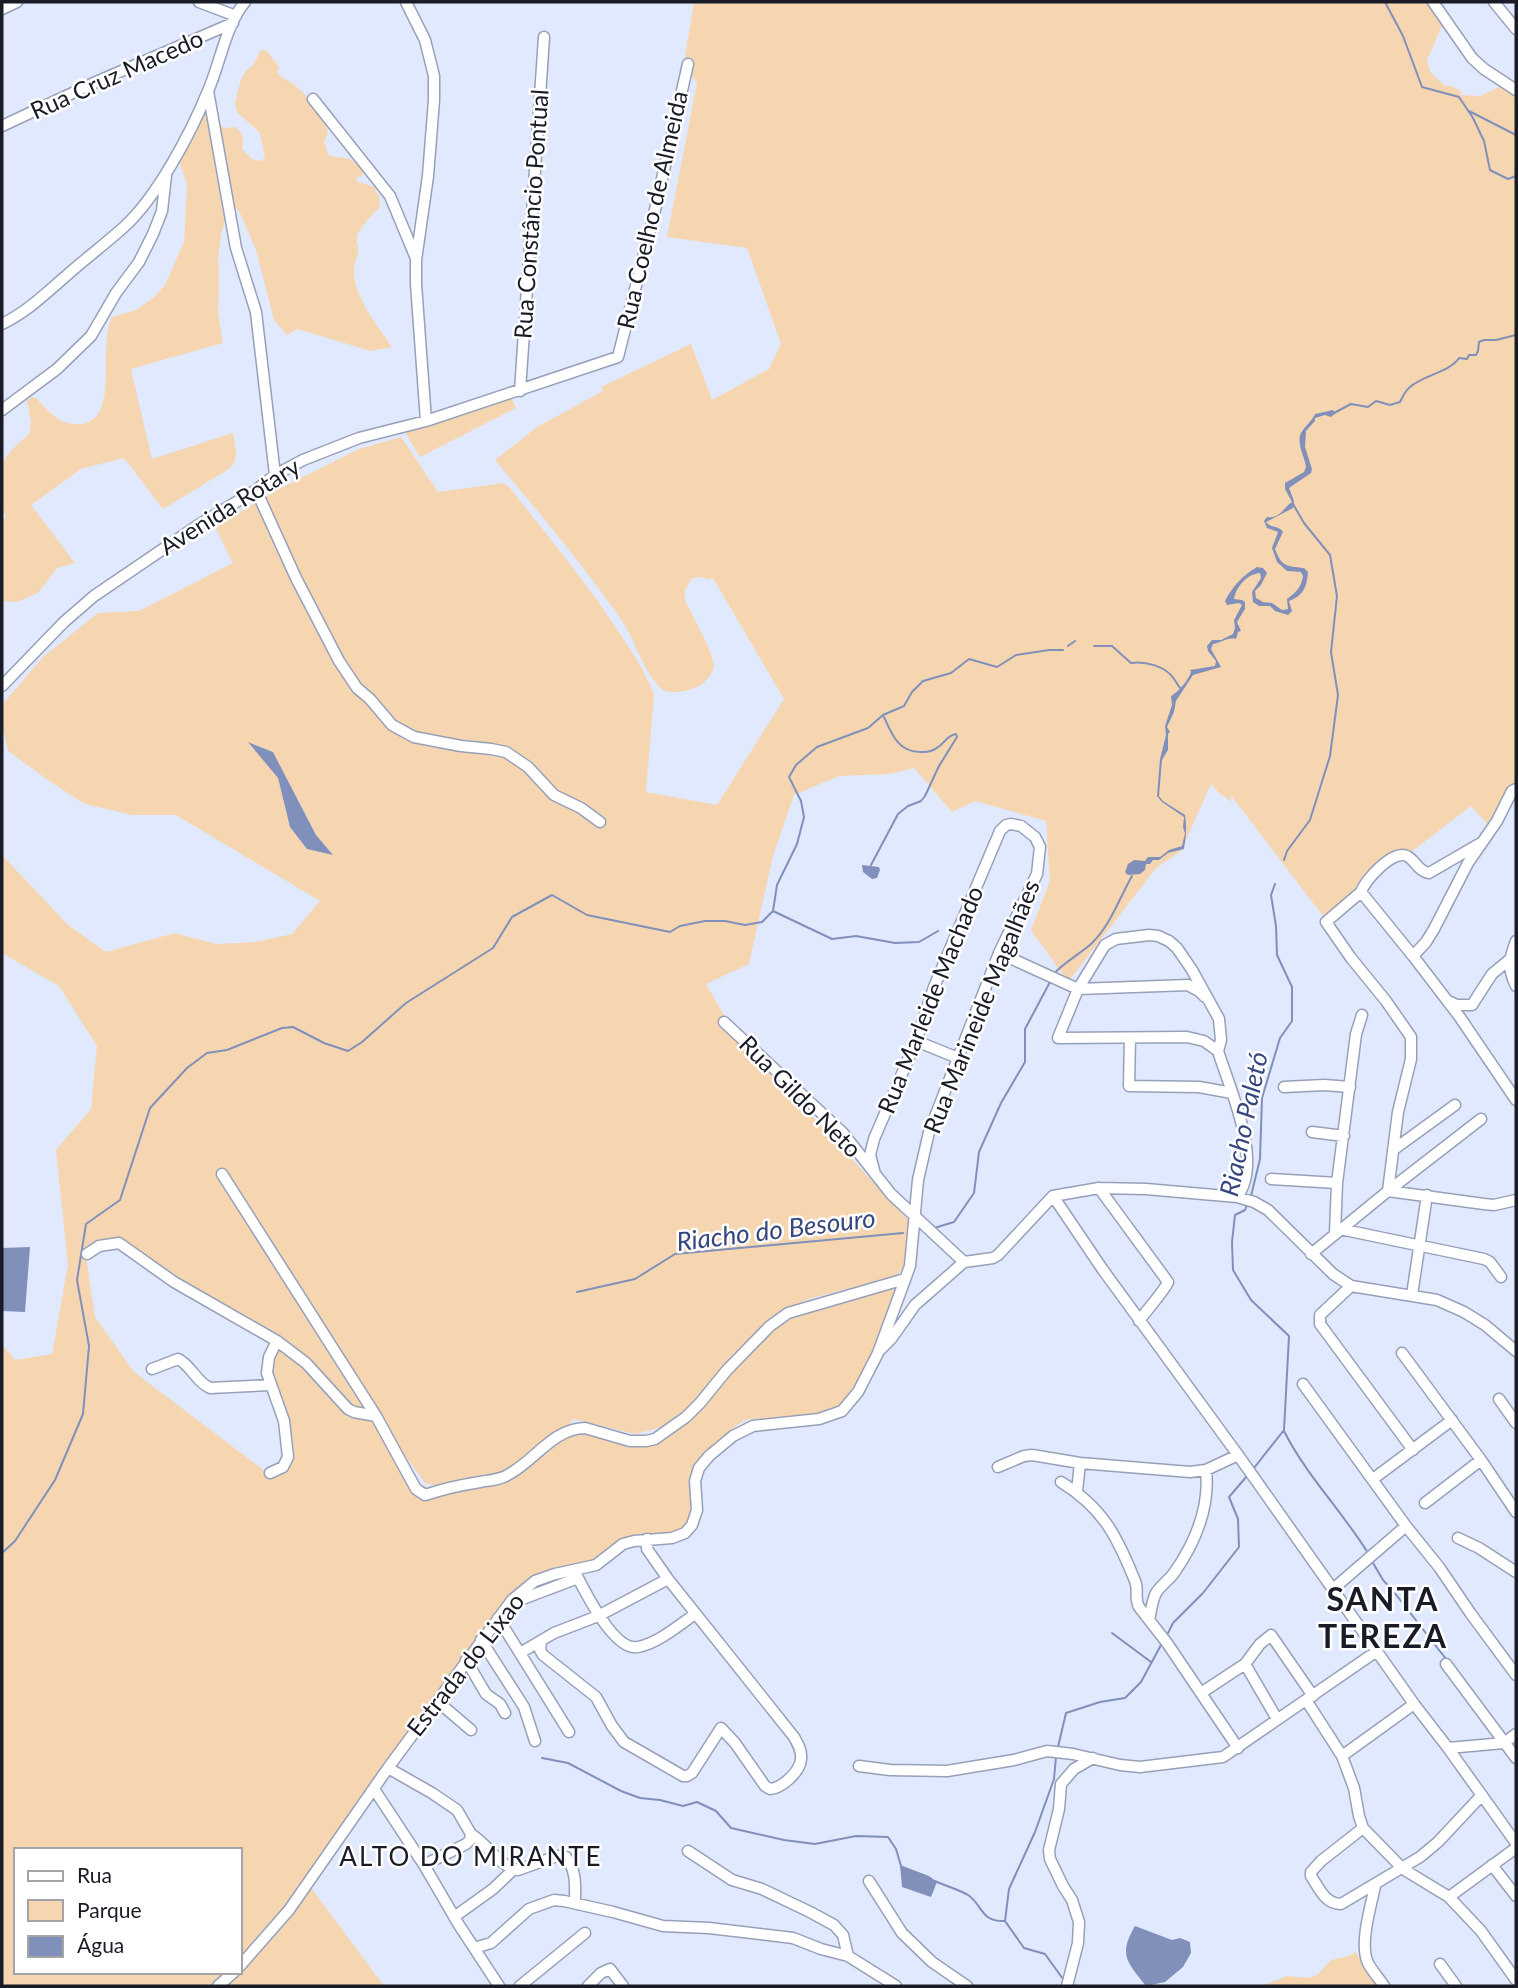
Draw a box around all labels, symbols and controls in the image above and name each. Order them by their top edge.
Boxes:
street label: Rua Cruz Macedo [26,23,207,125]
street label: Rua Constâncio Pontual [507,88,554,340]
street label: Rua Coelho de Almeida [610,88,693,332]
street label: Avenida Rotary [154,451,305,560]
street label: Rua Marineide Magalhães [916,875,1045,1137]
street label: Rua Marleide Machado [871,882,988,1117]
street label: Rua Gildo Neto [734,1029,868,1163]
water label: Riacho Paletó [1212,1049,1274,1199]
water label: Riacho do Besouro [675,1201,877,1257]
district label: SANTA TEREZA [1318,1579,1448,1655]
street label: Estrada do Lixao [400,1587,530,1741]
district label: ALTO DO MIRANTE [339,1840,603,1872]
legend [14,1848,242,1974]
text: Rua [77,1862,112,1887]
text: Parque [77,1897,142,1922]
text: Água [77,1932,124,1957]

